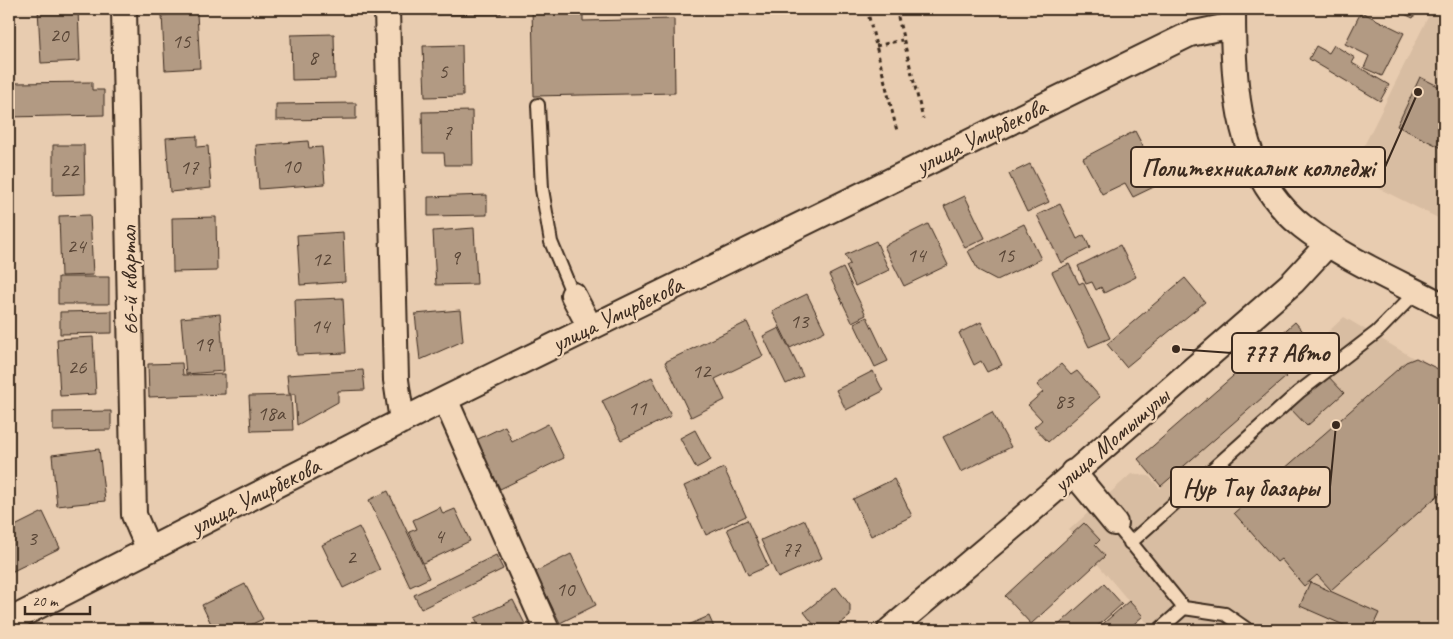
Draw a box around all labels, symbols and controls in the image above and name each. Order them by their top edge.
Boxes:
house number: 20 [50,22,70,48]
house number: 15 [172,28,192,54]
house number: 8 [308,44,320,70]
house number: 5 [438,58,449,84]
street label: улица Умирбекова [909,91,1053,181]
house number: 7 [442,119,453,145]
callout: Политехникалык колледжі [1131,147,1385,187]
text: Политехникалык колледжі [1141,152,1378,184]
house number: 10 [282,153,302,179]
house number: 17 [180,154,200,180]
house number: 22 [60,157,80,183]
street label: 66-й квартал [113,224,145,336]
house number: 24 [67,233,88,259]
house number: 14 [907,242,928,268]
house number: 15 [996,242,1016,268]
house number: 9 [450,244,461,270]
house number: 12 [312,246,332,272]
street label: улица Умирбекова [545,269,689,359]
house number: 13 [790,308,810,334]
house number: 14 [311,313,332,339]
house number: 19 [194,331,214,357]
callout: 777 Авто [1232,333,1339,373]
text: 777 Авто [1243,337,1331,369]
house number: 26 [68,354,87,380]
house number: 12 [692,358,712,384]
street label: улица Момышулы [1045,380,1177,500]
house number: 83 [1055,388,1075,414]
house number: 11 [628,395,648,421]
house number: 18а [257,400,287,426]
street label: улица Умирбекова [183,450,326,543]
callout: Нур Тау базары [1171,467,1330,507]
text: Нур Тау базары [1183,472,1321,504]
house number: 4 [434,523,446,549]
house number: 3 [27,525,38,551]
house number: 77 [782,536,802,562]
house number: 2 [346,544,357,570]
house number: 10 [556,576,576,602]
scale bar [25,584,90,616]
text: 20 m [32,592,59,611]

